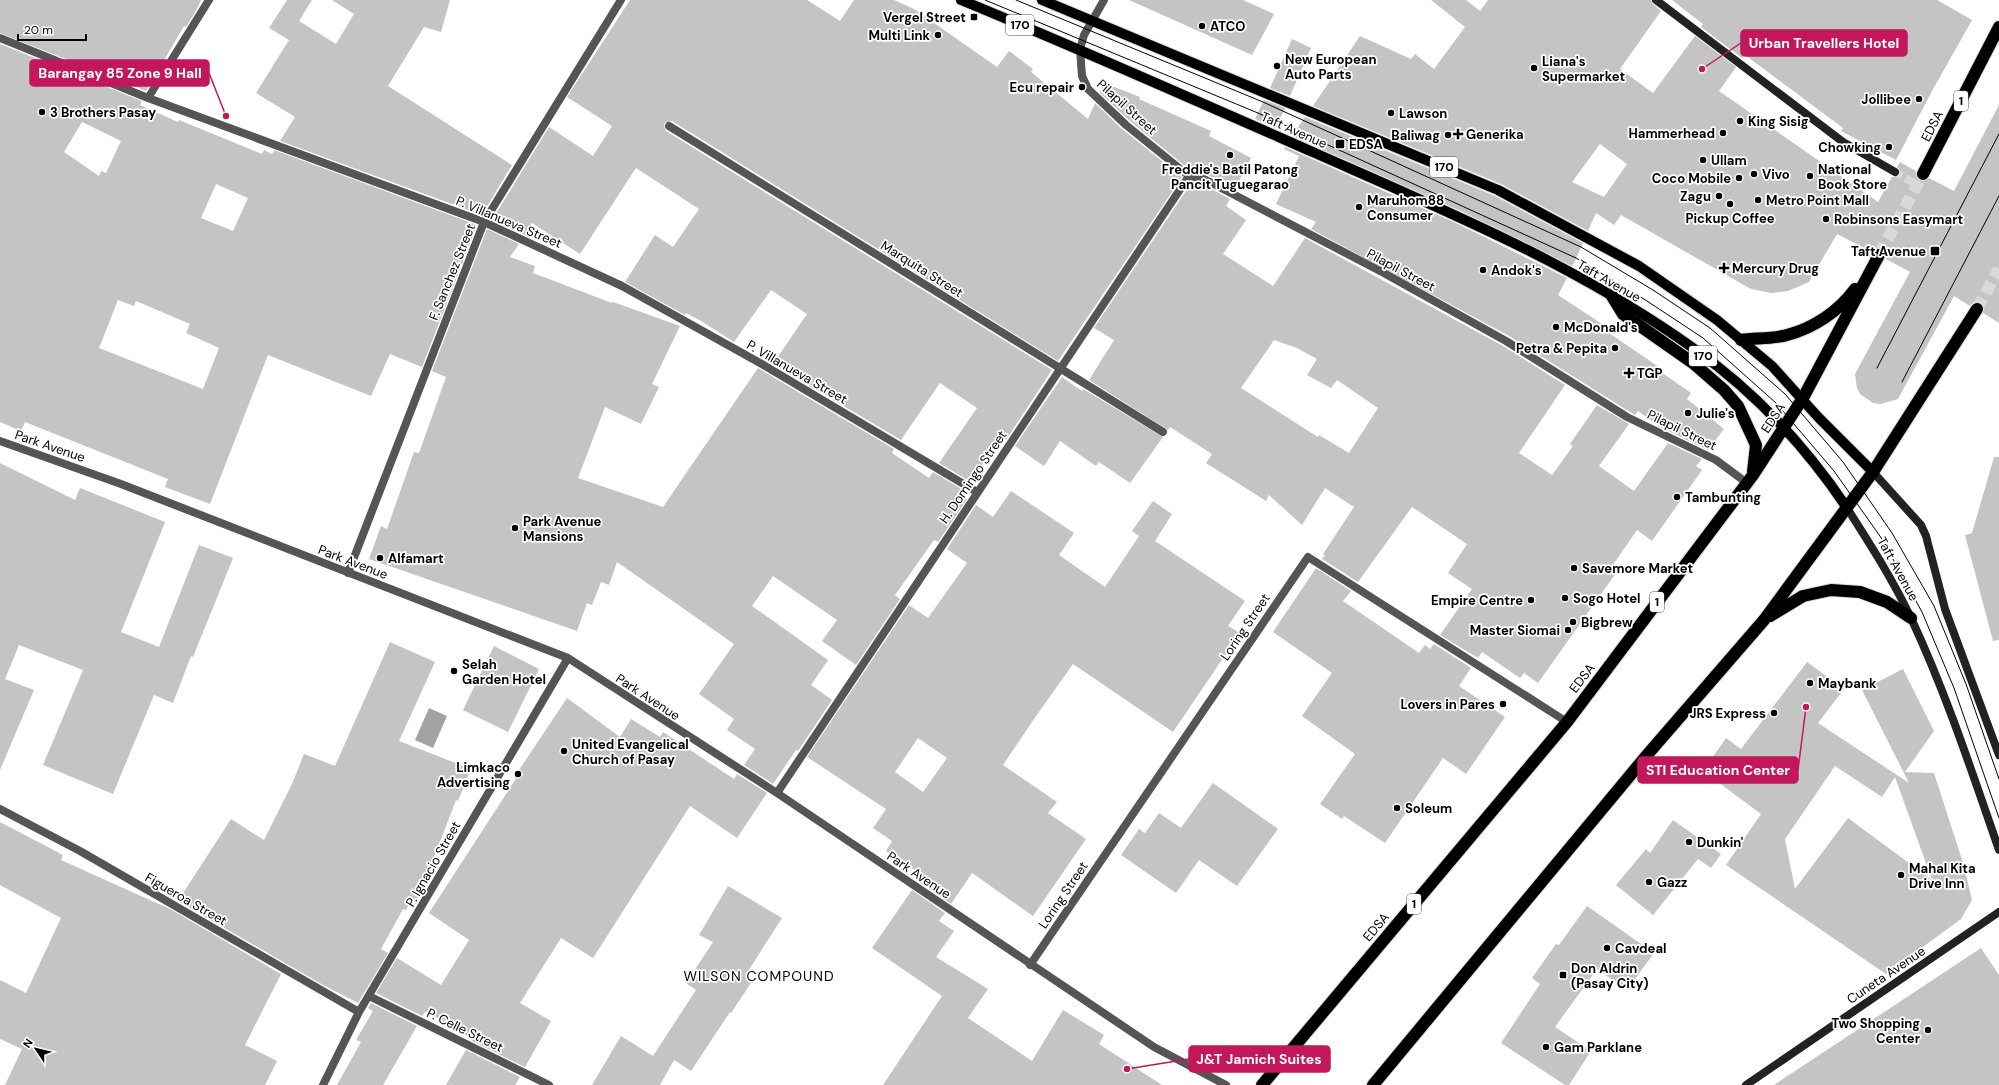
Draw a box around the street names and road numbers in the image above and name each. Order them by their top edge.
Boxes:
road number: 170 [1006,15,1034,35]
street label: Pilapil Street [1093,76,1161,138]
road number: 1 [1954,91,1968,111]
street label: EDSA [1917,107,1947,144]
street label: Taft Avenue [1258,108,1330,152]
road number: 170 [1430,157,1458,177]
street label: P. Villanueva Street [454,192,564,252]
street label: F. Sanchez Street [425,221,479,323]
street label: Marquita Street [878,237,966,301]
street label: Pilapil Street [1364,245,1438,295]
street label: Taft Avenue [1574,256,1644,306]
street label: P. Villanueva Street [744,336,850,408]
road number: 170 [1689,346,1717,366]
street label: EDSA [1757,399,1789,436]
street label: Pilapil Street [1645,406,1719,454]
street label: Park Avenue [13,426,87,466]
street label: H. Domingo Street [936,427,1010,527]
street label: Taft Avenue [1873,534,1923,604]
street label: Park Avenue [316,541,390,583]
street label: Loring Street [1216,590,1274,664]
road number: 1 [1650,592,1664,612]
street label: EDSA [1565,660,1599,696]
street label: Park Avenue [613,670,683,724]
street label: P. Ignacio Street [402,818,464,910]
street label: Park Avenue [884,847,954,903]
street label: Loring Street [1034,858,1092,932]
street label: Figueroa Street [142,869,230,929]
road number: 1 [1407,894,1421,914]
street label: EDSA [1359,909,1393,945]
street label: Cuneta Avenue [1843,942,1929,1008]
street label: P. Celle Street [424,1004,506,1056]

